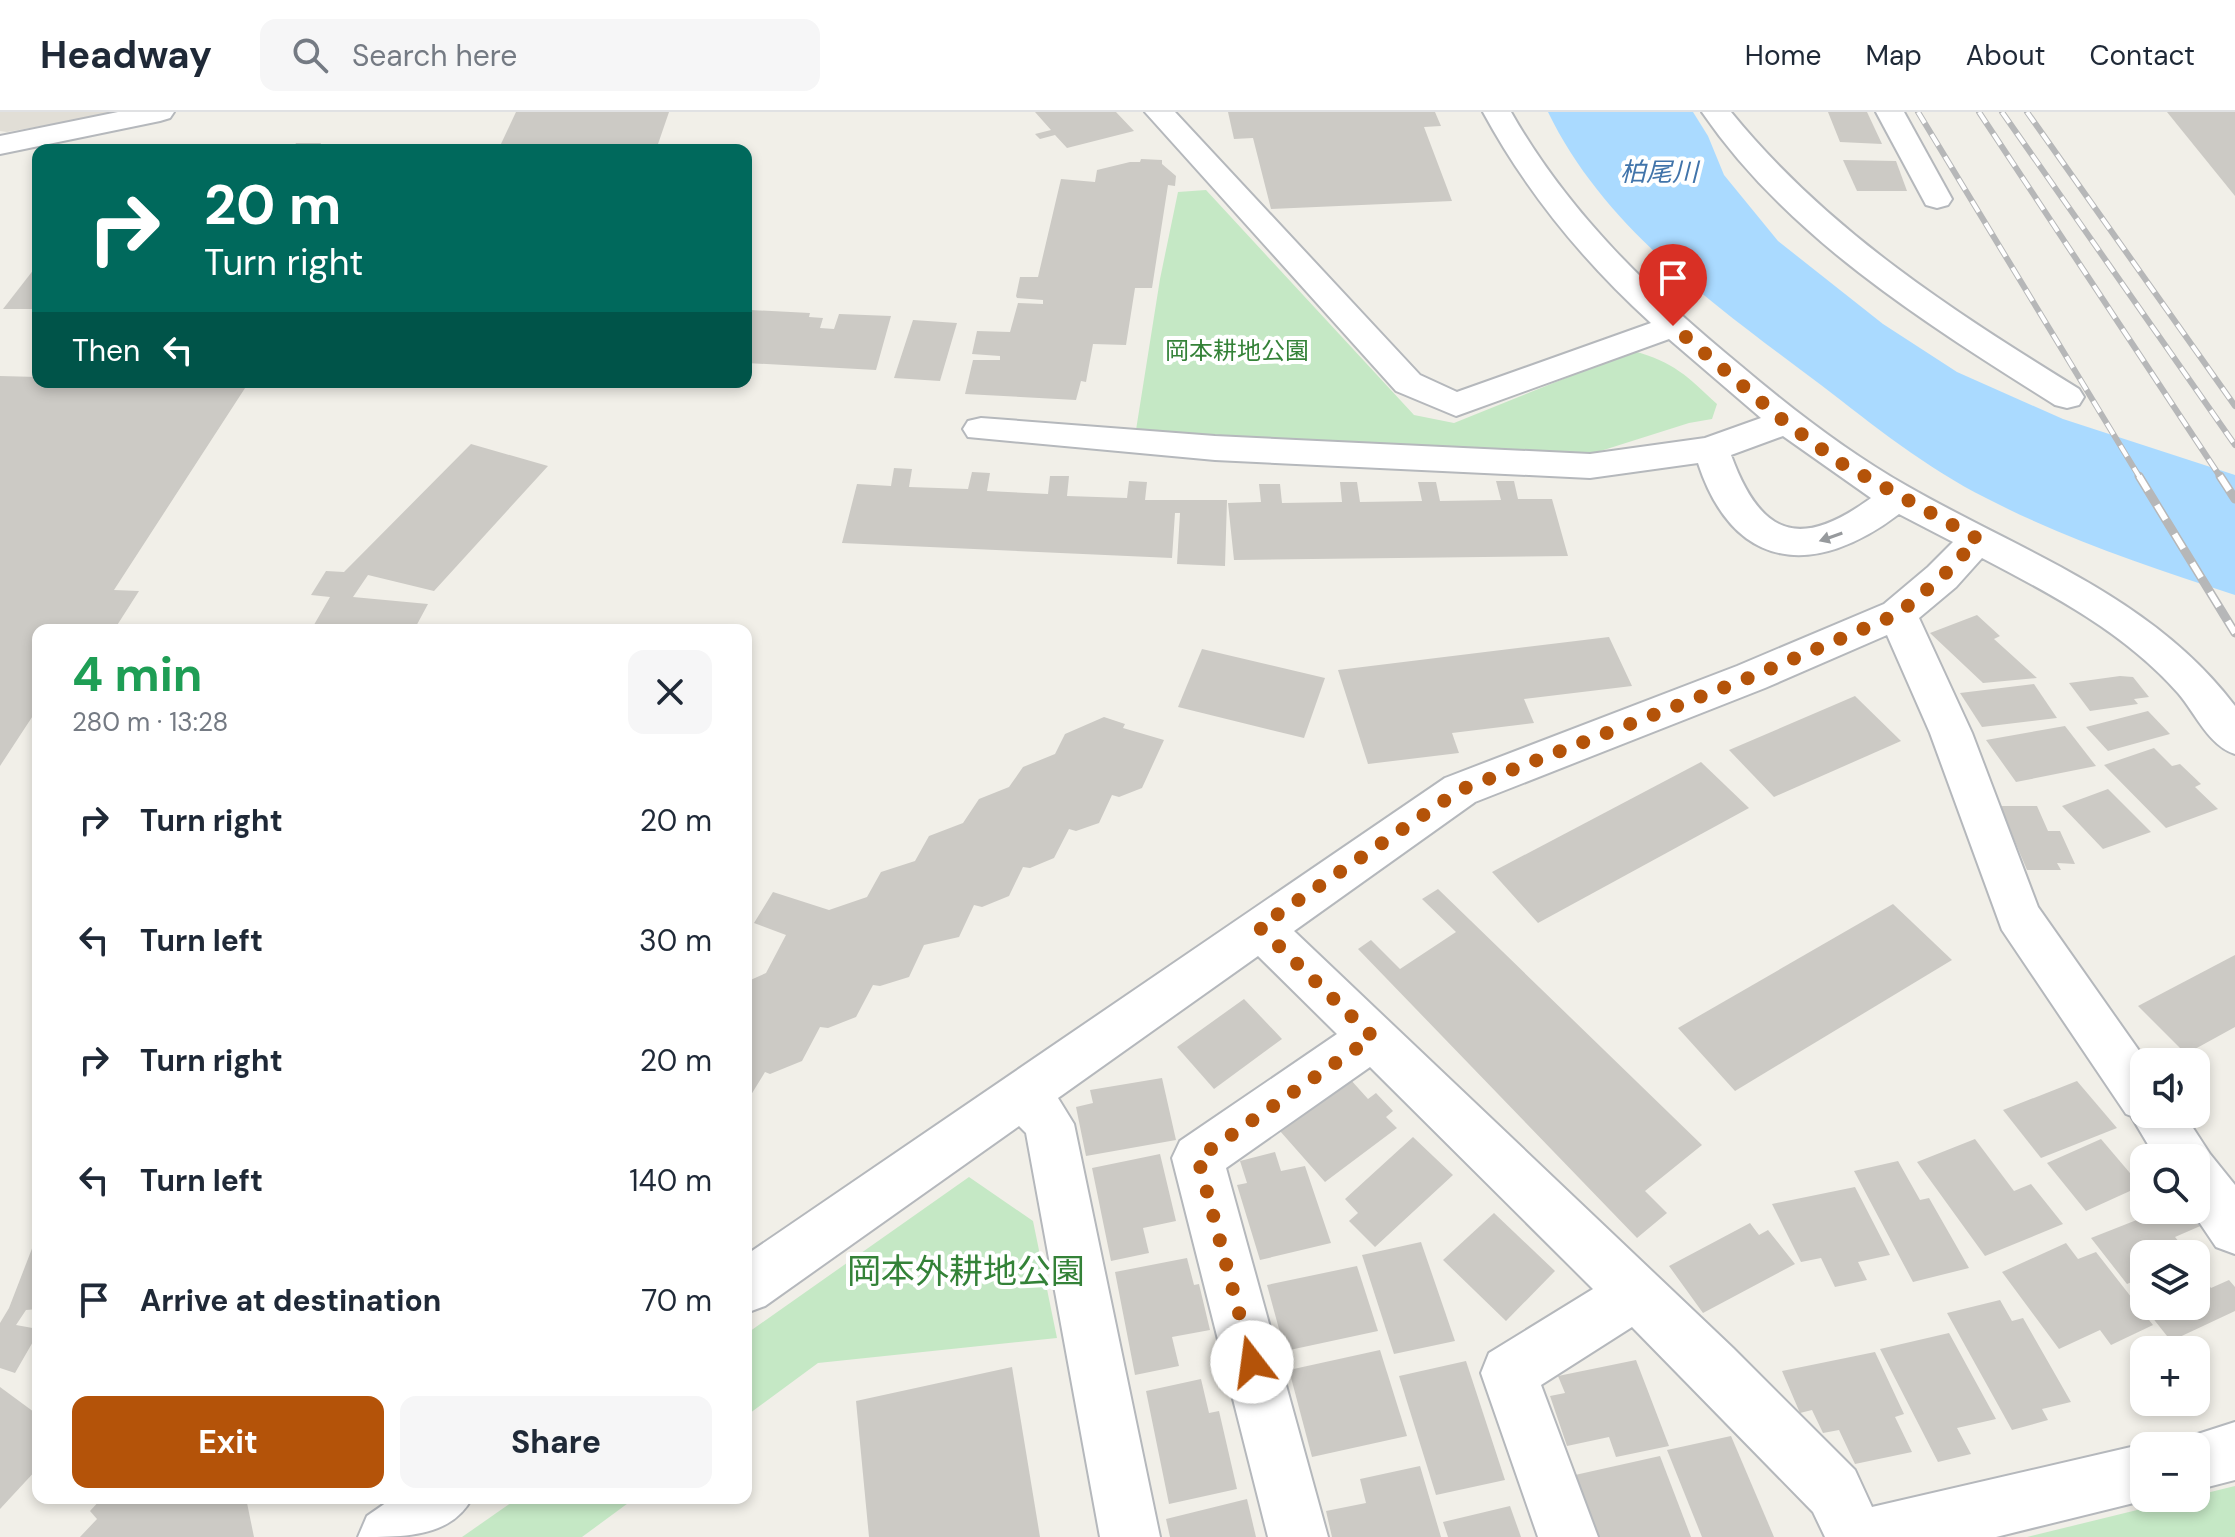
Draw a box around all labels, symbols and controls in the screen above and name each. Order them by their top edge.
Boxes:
search box [260,19,820,91]
text: Headway [40,30,212,80]
icon: search [288,33,332,77]
text: Search here [352,36,517,75]
text: Home [1745,37,1821,74]
text: Map [1865,37,1922,74]
text: About [1966,37,2045,74]
text: Contact [2089,37,2195,74]
water label: 柏尾川 [1620,155,1701,189]
text: 20 m [204,168,341,241]
icon: right [72,176,176,280]
text: Turn right [204,239,363,286]
pin [1639,244,1707,326]
icon: arrive [1651,256,1695,300]
icon: left [156,328,200,372]
text: Then [72,331,140,370]
park label: 岡本耕地公園 [1165,335,1309,366]
one-way arrow [1819,531,1843,544]
text: 4 min [72,643,202,706]
button: close [628,650,712,734]
text: 280 m · 13:28 [72,705,228,739]
icon: right [72,798,116,842]
text: Turn right [140,801,283,840]
text: 20 m [640,801,712,840]
icon: left [72,918,116,962]
text: Turn left [140,921,263,960]
text: 30 m [639,921,712,960]
icon: right [72,1038,116,1082]
text: Turn right [140,1041,283,1080]
text: 20 m [640,1041,712,1080]
map controls [2130,1048,2210,1512]
button: sound [2130,1048,2210,1128]
button: search [2130,1144,2210,1224]
icon: left [72,1158,116,1202]
text: Turn left [140,1161,263,1200]
text: 140 m [629,1161,712,1200]
button: layers [2130,1240,2210,1320]
park label: 岡本外耕地公園 [847,1249,1085,1294]
icon: arrive [72,1278,116,1322]
text: Arrive at destination [140,1281,441,1320]
text: 70 m [641,1281,712,1320]
position arrow [1210,1320,1294,1404]
button: + [2130,1336,2210,1416]
button: Exit [72,1396,384,1488]
button: Share [400,1396,712,1488]
button: − [2130,1432,2210,1512]

